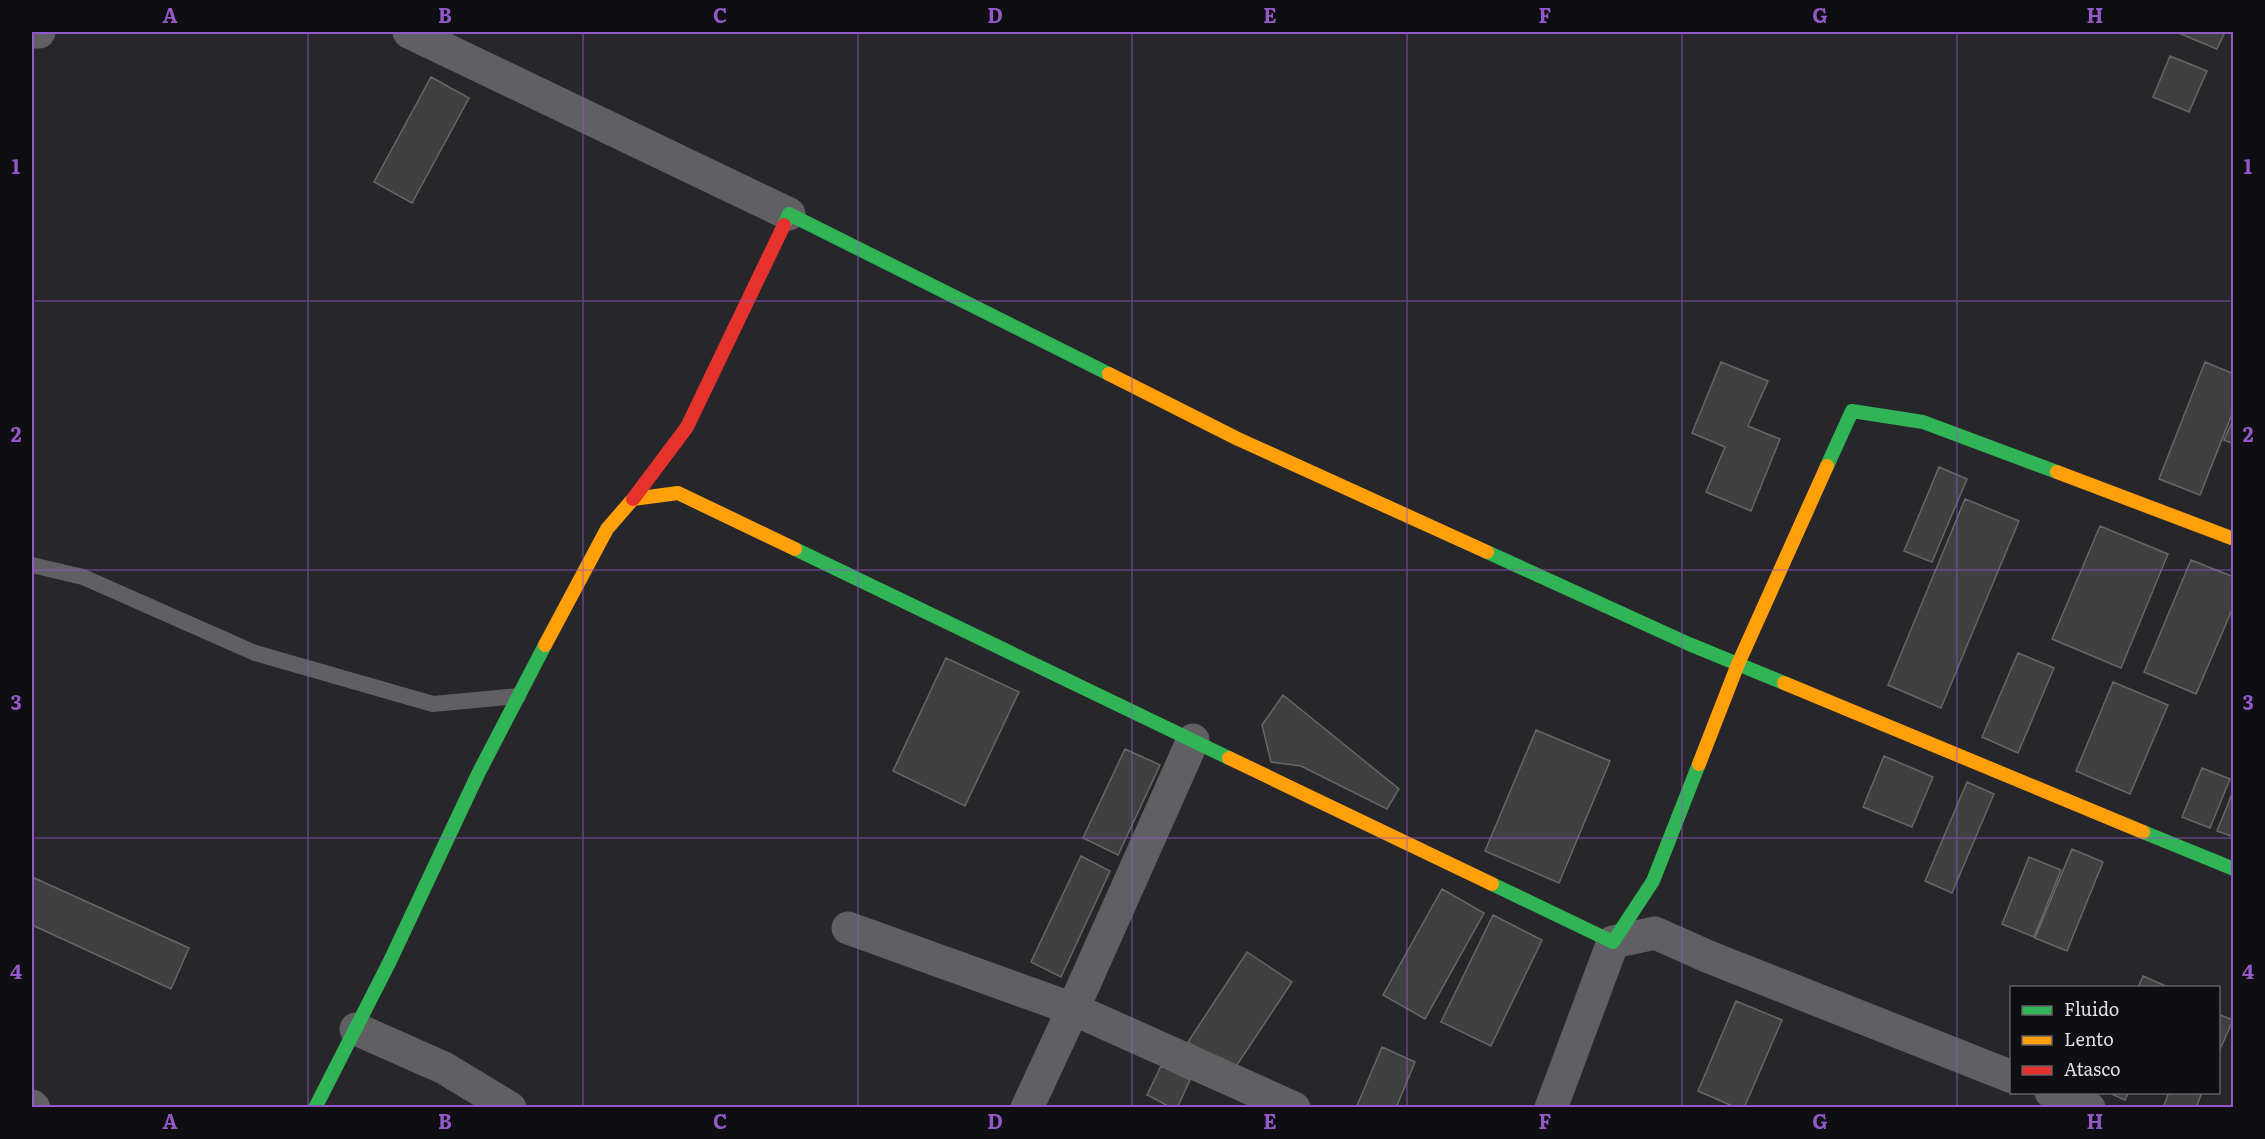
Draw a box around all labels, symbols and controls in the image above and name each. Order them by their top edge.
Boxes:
text: A [162,0,178,29]
text: B [438,0,452,29]
text: C [713,0,727,29]
text: D [987,0,1003,29]
text: E [1263,0,1277,29]
text: F [1539,0,1552,29]
text: G [1812,0,1828,29]
text: H [2087,0,2103,29]
text: 1 [12,150,20,180]
text: 1 [2244,150,2252,180]
text: 2 [11,418,22,448]
text: 2 [2243,418,2254,448]
text: 3 [10,686,22,716]
text: 3 [2242,686,2254,716]
text: 4 [10,955,22,985]
text: 4 [2242,955,2254,985]
legend [2010,986,2220,1094]
text: Fluido [2064,995,2119,1022]
text: Lento [2064,1025,2114,1052]
text: Atasco [2064,1055,2121,1082]
text: A [162,1105,178,1135]
text: B [438,1105,452,1135]
text: C [713,1105,727,1135]
text: D [987,1105,1003,1135]
text: E [1263,1105,1277,1135]
text: F [1539,1105,1552,1135]
text: G [1812,1105,1828,1135]
text: H [2087,1105,2103,1135]

